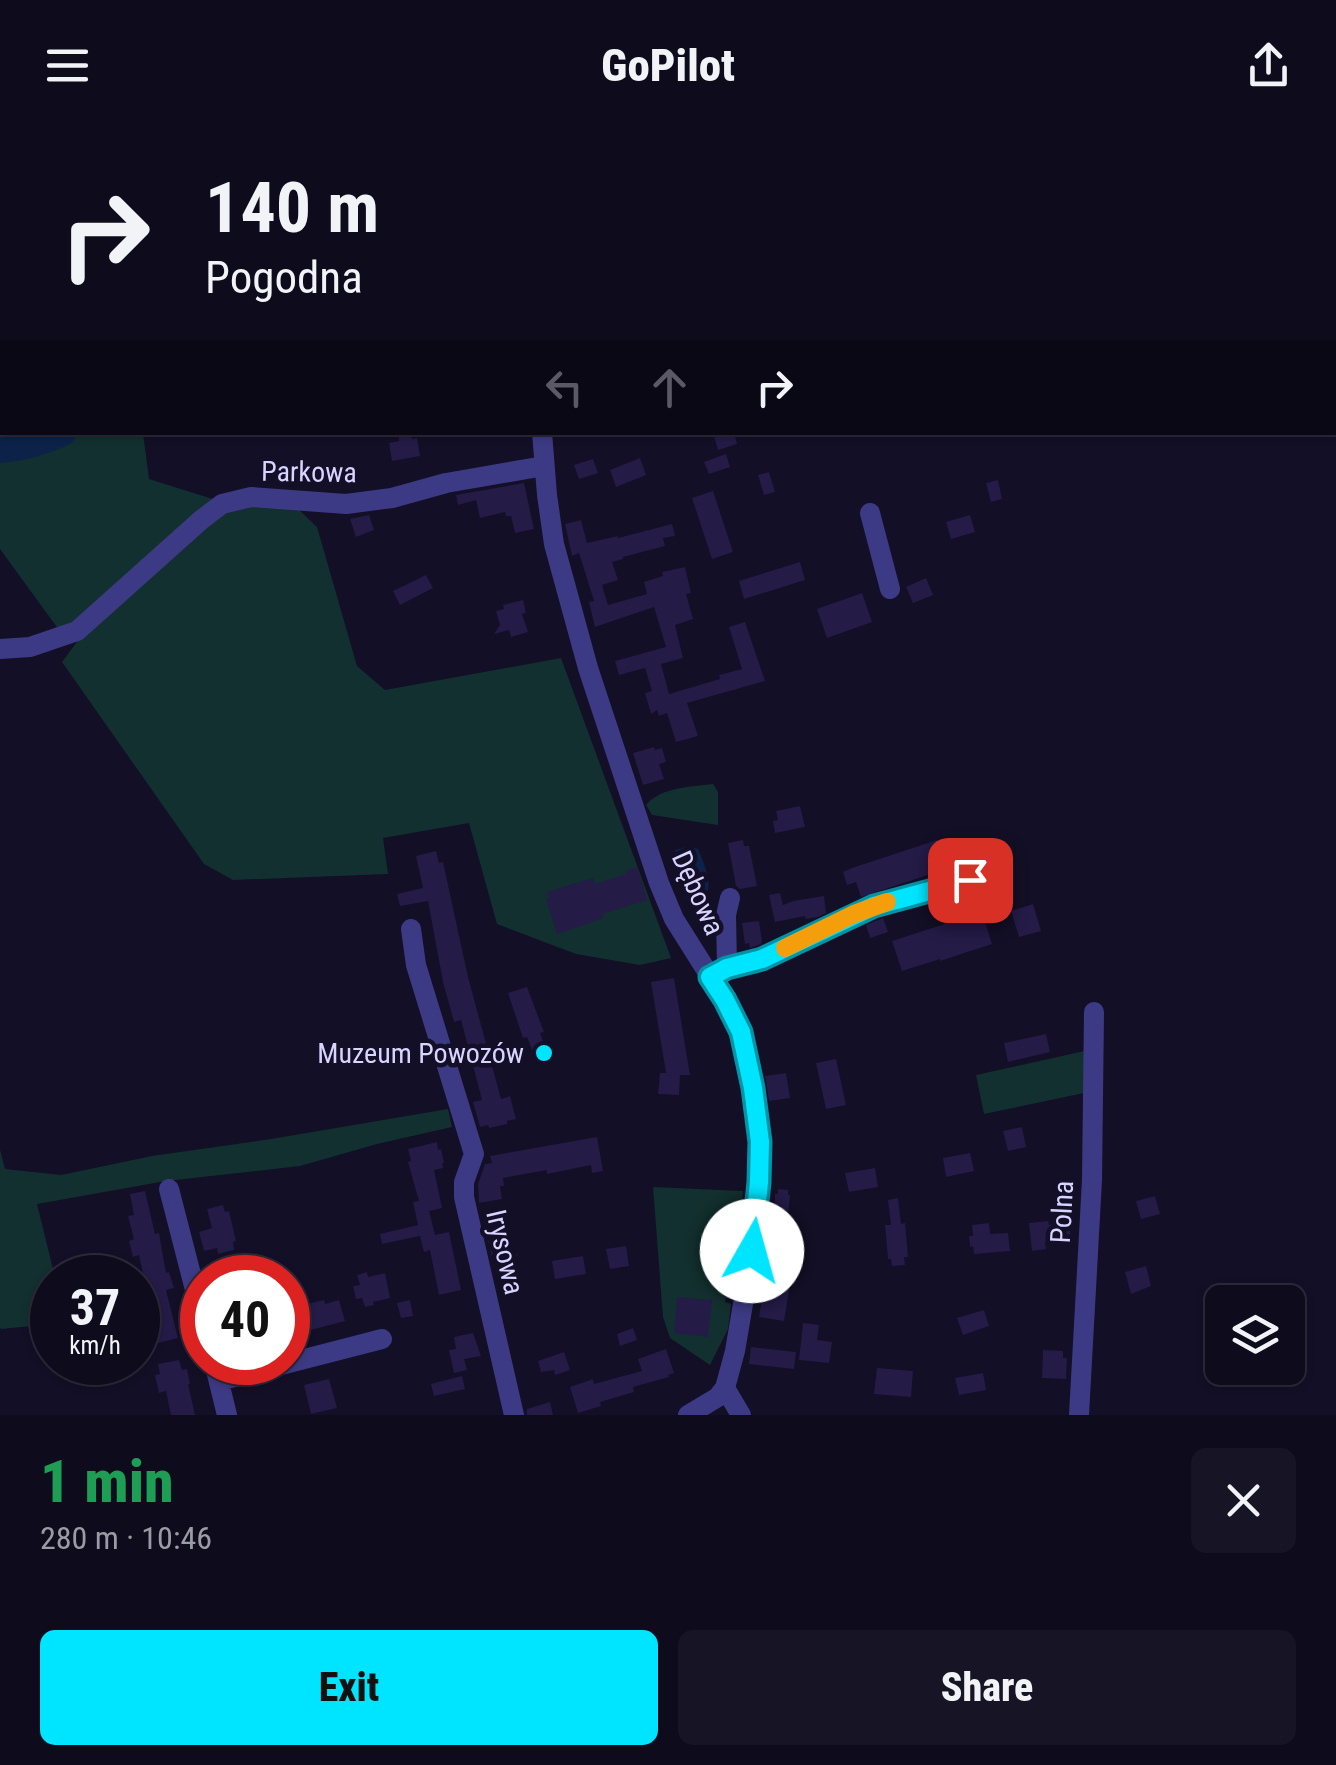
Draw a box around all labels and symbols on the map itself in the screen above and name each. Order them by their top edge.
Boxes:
street label: Parkowa [261,455,357,489]
pin [928,838,1013,923]
street label: Dębowa [665,846,731,940]
place label: Muzeum Powozów [317,1037,524,1070]
marker: Muzeum Powozów [533,1042,555,1064]
street label: Polna [1044,1180,1080,1244]
position arrow [700,1199,804,1303]
street label: Irysowa [479,1206,531,1298]
speed limit sign: 40 [180,1255,310,1385]

